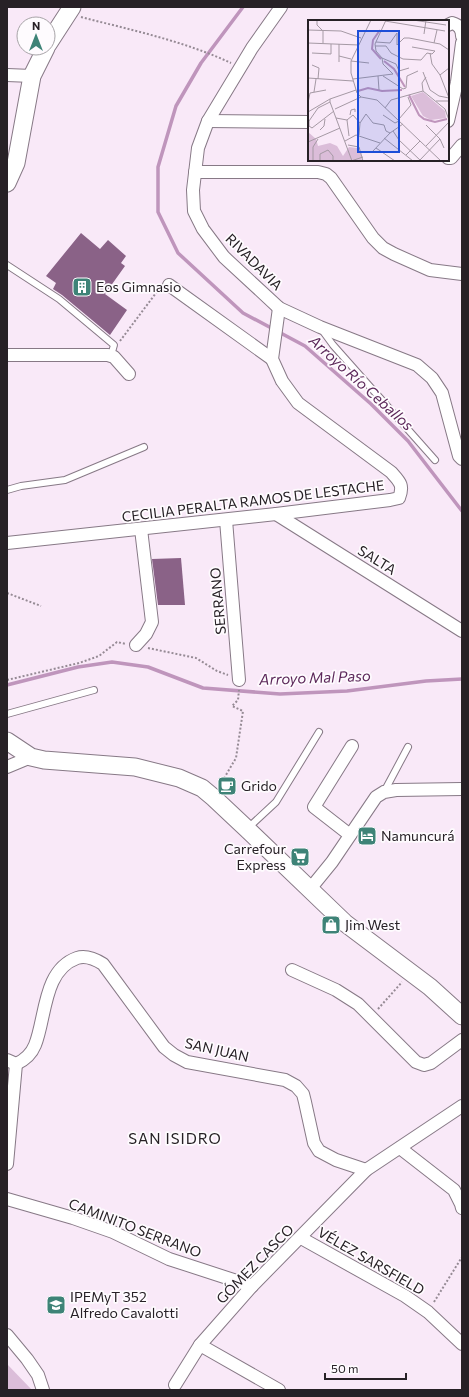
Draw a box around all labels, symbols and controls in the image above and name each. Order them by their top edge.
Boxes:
north arrow [16,16,56,56]
text: N [32,19,40,32]
inset map [308,20,449,161]
street label: RIVADAVIA [222,230,287,294]
building icon: Eos Gimnasio [71,276,93,298]
place label: Eos Gimnasio [96,278,181,295]
water label: Arroyo Río Ceballos [305,330,418,434]
street label: CECILIA PERALTA RAMOS DE LESTACHE [121,476,385,525]
street label: SALTA [355,541,400,578]
street label: SERRANO [206,567,229,635]
water label: Arroyo Mal Paso [258,666,371,688]
cafe icon: Grido [216,775,238,797]
place label: Grido [241,777,277,794]
hotel icon: Namuncurá [356,825,378,847]
place label: Namuncurá [381,827,454,844]
place label: Carrefour Express [224,840,286,873]
supermarket icon: Carrefour Express [289,846,311,868]
shop icon: Jim West [320,914,342,936]
place label: Jim West [345,916,401,933]
street label: SAN JUAN [183,1034,251,1065]
district label: SAN ISIDRO [128,1129,222,1147]
street label: CAMINITO SERRANO [66,1194,204,1261]
street label: GÓMEZ CASCO [212,1220,297,1307]
street label: VÉLEZ SARSFIELD [315,1223,428,1298]
place label: IPEMyT 352 Alfredo Cavalotti [70,1288,179,1321]
school or university icon: IPEMyT 352 Alfredo Cavalotti [45,1294,67,1316]
scale bar [325,1355,406,1381]
text: 50 m [331,1361,359,1375]

